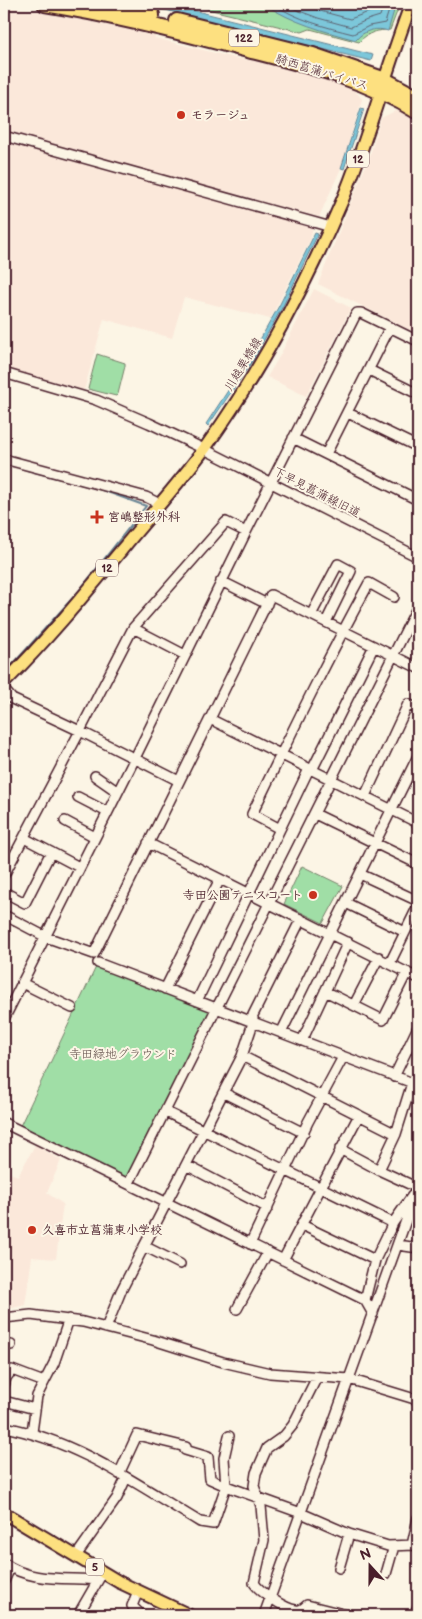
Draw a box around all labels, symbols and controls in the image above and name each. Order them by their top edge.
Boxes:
road number: 122 [229,29,259,46]
street label: 騎西菖蒲バイパス [274,51,370,94]
place label: モラージュ [191,108,250,123]
marker: モラージュ [175,109,187,121]
road number: 12 [347,150,369,168]
street label: 川越栗橋線 [222,335,265,394]
street label: 下早見菖蒲線旧道 [271,464,363,521]
marker: 宮嶋整形外科 [90,510,104,524]
place label: 宮嶋整形外科 [108,510,180,525]
road number: 12 [96,560,118,576]
place label: 寺田公園テニスコート [183,888,303,903]
marker: 寺田公園テニスコート [307,889,319,901]
park label: 寺田緑地グラウンド [69,1047,177,1062]
place label: 久喜市立菖蒲東小学校 [42,1223,162,1238]
marker: 久喜市立菖蒲東小学校 [26,1224,38,1236]
north arrow [344,1542,394,1592]
text: N [358,1545,373,1564]
road number: 5 [86,1558,104,1575]

